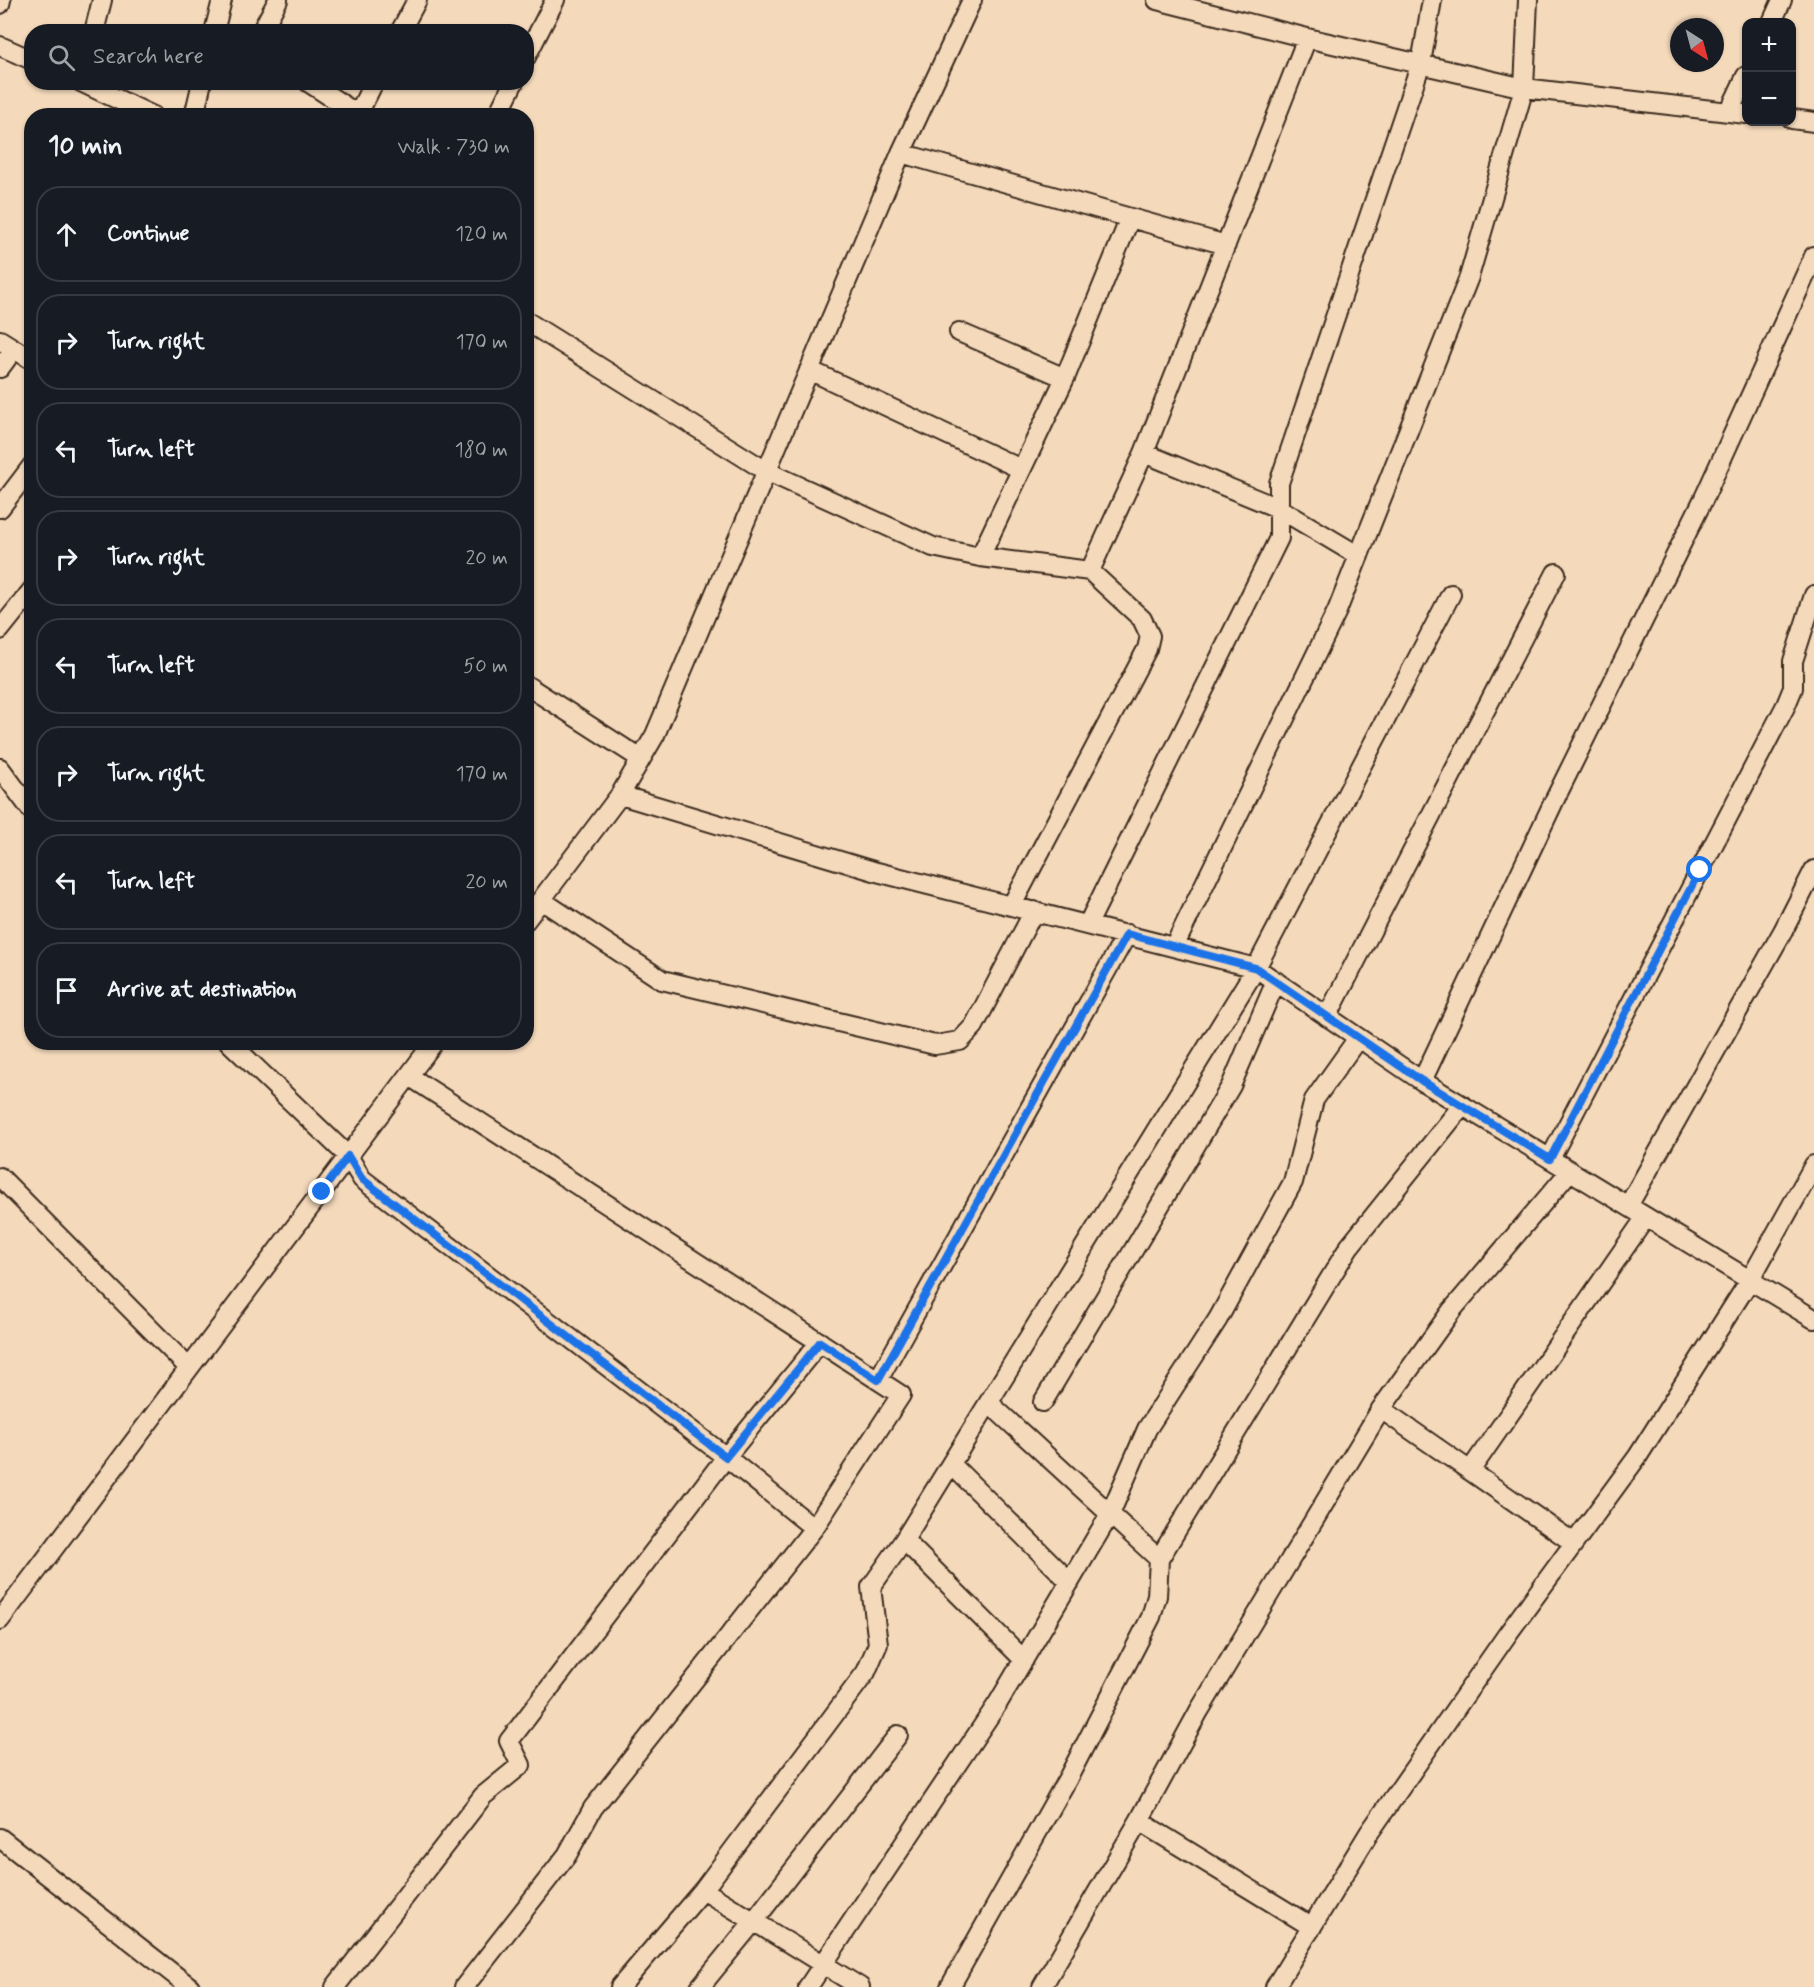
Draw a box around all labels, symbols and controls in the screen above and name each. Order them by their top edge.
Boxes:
north arrow [1670,18,1724,72]
map controls [1742,18,1796,126]
button: + [1742,18,1796,72]
search box [24,24,534,90]
icon: search [45,41,78,74]
text: Search here [93,43,204,71]
button: − [1742,72,1796,126]
text: 10 min [48,130,123,164]
text: Walk · 730 m [397,134,510,161]
icon: ahead [50,218,83,251]
text: Continue [107,220,189,248]
text: 120 m [455,221,508,248]
icon: right [50,326,83,359]
text: Turn right [107,328,205,356]
text: 170 m [456,329,508,356]
icon: left [50,434,83,467]
text: Turn left [107,436,195,464]
text: 180 m [455,437,508,464]
icon: right [50,542,83,575]
text: Turn right [107,544,205,572]
text: 20 m [465,545,508,572]
icon: left [50,650,83,683]
text: Turn left [107,652,195,680]
text: 50 m [463,653,508,680]
icon: right [50,758,83,791]
text: Turn right [107,760,205,788]
text: 170 m [456,761,508,788]
route start [1686,856,1712,882]
icon: left [50,866,83,899]
text: Turn left [107,868,195,896]
text: 20 m [465,869,508,896]
icon: arrive [50,974,83,1007]
text: Arrive at destination [107,976,297,1004]
route end [308,1178,334,1204]

